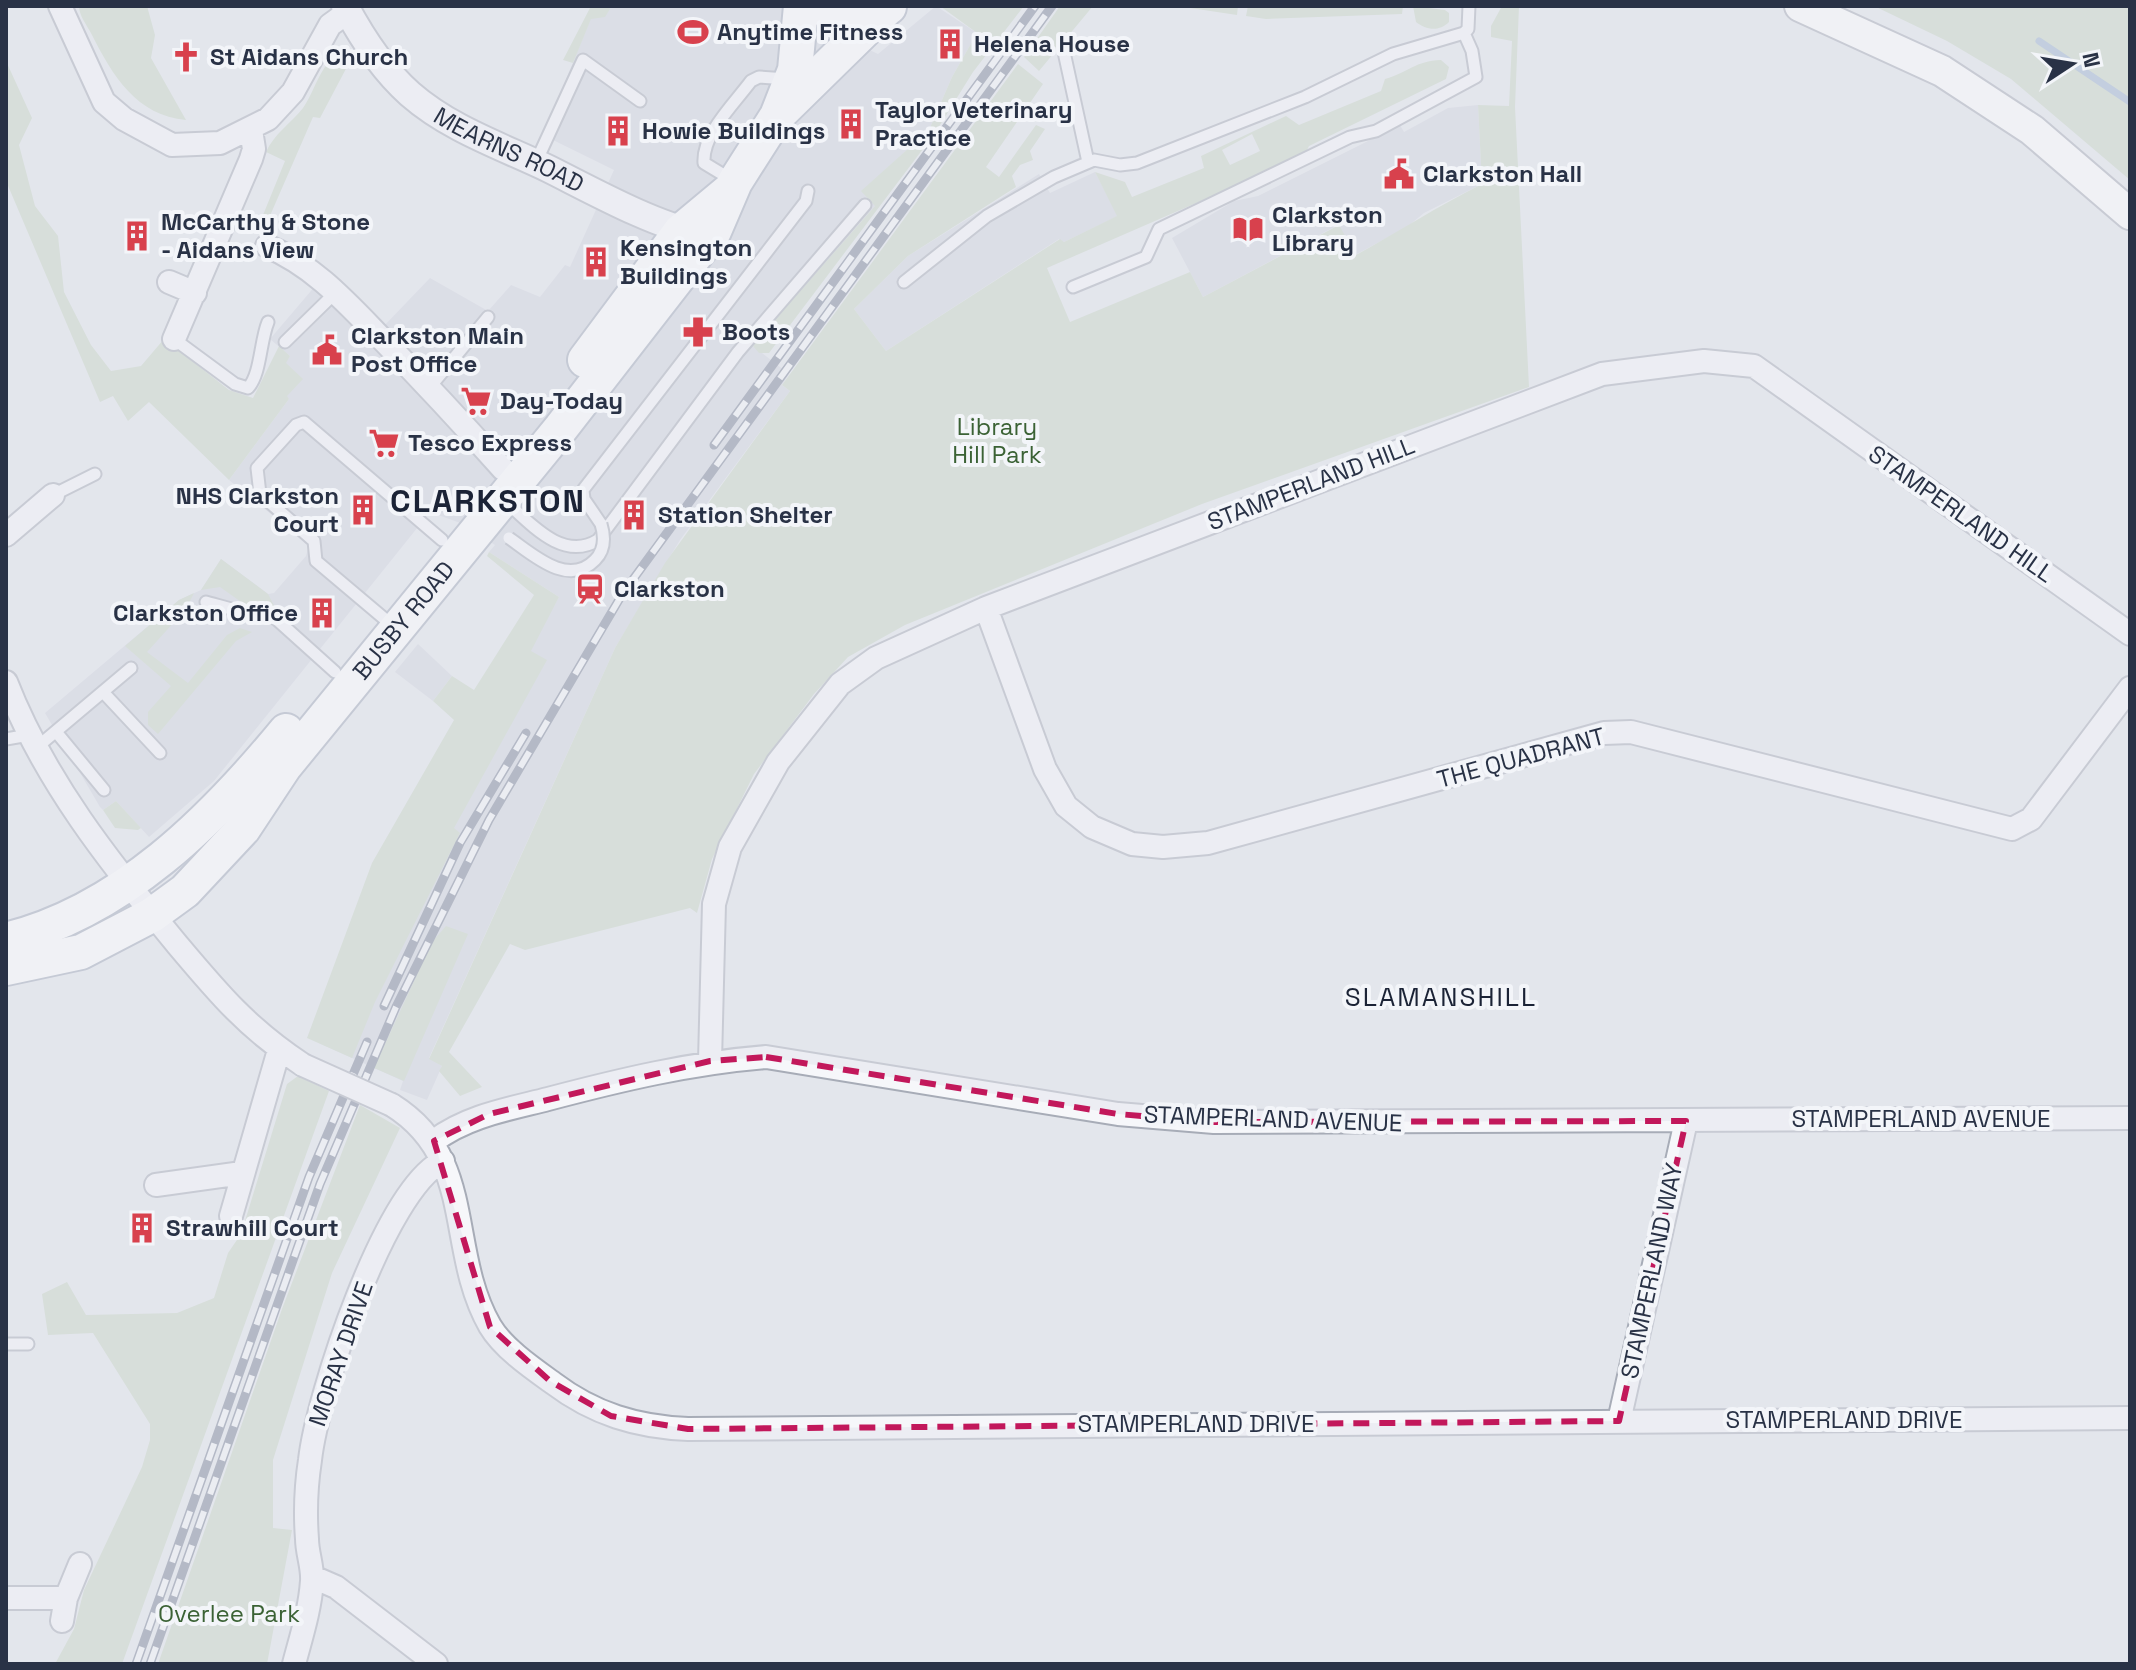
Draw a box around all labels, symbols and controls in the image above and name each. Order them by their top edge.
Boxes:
sports icon: Anytime Fitness [676,15,710,49]
place label: Anytime Fitness [717,16,903,47]
north arrow [2032,24,2112,104]
building icon: Helena House [933,27,967,61]
place label: Helena House [974,28,1130,59]
church icon: St Aidans Church [169,40,203,74]
place label: St Aidans Church [210,41,408,72]
text: N [2076,50,2107,70]
place label: Taylor Veterinary Practice [875,94,1073,153]
street label: MEARNS ROAD [428,100,589,199]
building icon: Taylor Veterinary Practice [834,107,868,141]
building icon: Howie Buildings [601,114,635,148]
place label: Howie Buildings [642,115,825,146]
public building icon: Clarkston Hall [1382,157,1416,191]
place label: Clarkston Hall [1423,158,1582,189]
place label: Clarkston Library [1272,199,1383,258]
place label: McCarthy & Stone - Aidans View [161,206,370,265]
library icon: Clarkston Library [1231,212,1265,246]
building icon: McCarthy & Stone - Aidans View [120,219,154,253]
place label: Kensington Buildings [620,232,752,291]
building icon: Kensington Buildings [579,245,613,279]
pharmacy icon: Boots [681,315,715,349]
place label: Boots [722,316,790,347]
place label: Clarkston Main Post Office [351,320,524,379]
public building icon: Clarkston Main Post Office [310,333,344,367]
supermarket icon: Day-Today [459,384,493,418]
place label: Day-Today [500,385,623,416]
park label: Library Hill Park [952,411,1042,470]
supermarket icon: Tesco Express [367,426,401,460]
place label: Tesco Express [408,427,572,458]
street label: STAMPERLAND HILL [1203,430,1419,537]
street label: STAMPERLAND HILL [1863,438,2060,589]
place label: NHS Clarkston Court [176,480,339,539]
district label: CLARKSTON [390,481,586,521]
building icon: NHS Clarkston Court [346,493,380,527]
building icon: Station Shelter [617,498,651,532]
place label: Station Shelter [658,499,833,530]
street label: BUSBY ROAD [346,554,461,686]
station icon: Clarkston [573,572,607,606]
place label: Clarkston [614,573,725,604]
building icon: Clarkston Office [305,596,339,630]
place label: Clarkston Office [113,597,298,628]
street label: THE QUADRANT [1433,720,1608,795]
district label: SLAMANSHILL [1345,980,1537,1014]
street label: STAMPERLAND AVENUE [1143,1098,1403,1139]
street label: STAMPERLAND AVENUE [1792,1103,2050,1134]
street label: STAMPERLAND WAY [1614,1160,1690,1382]
building icon: Strawhill Court [125,1211,159,1245]
place label: Strawhill Court [166,1212,339,1243]
street label: MORAY DRIVE [301,1277,380,1430]
street label: STAMPERLAND DRIVE [1726,1404,1962,1435]
street label: STAMPERLAND DRIVE [1078,1408,1314,1439]
park label: Overlee Park [158,1598,300,1629]

